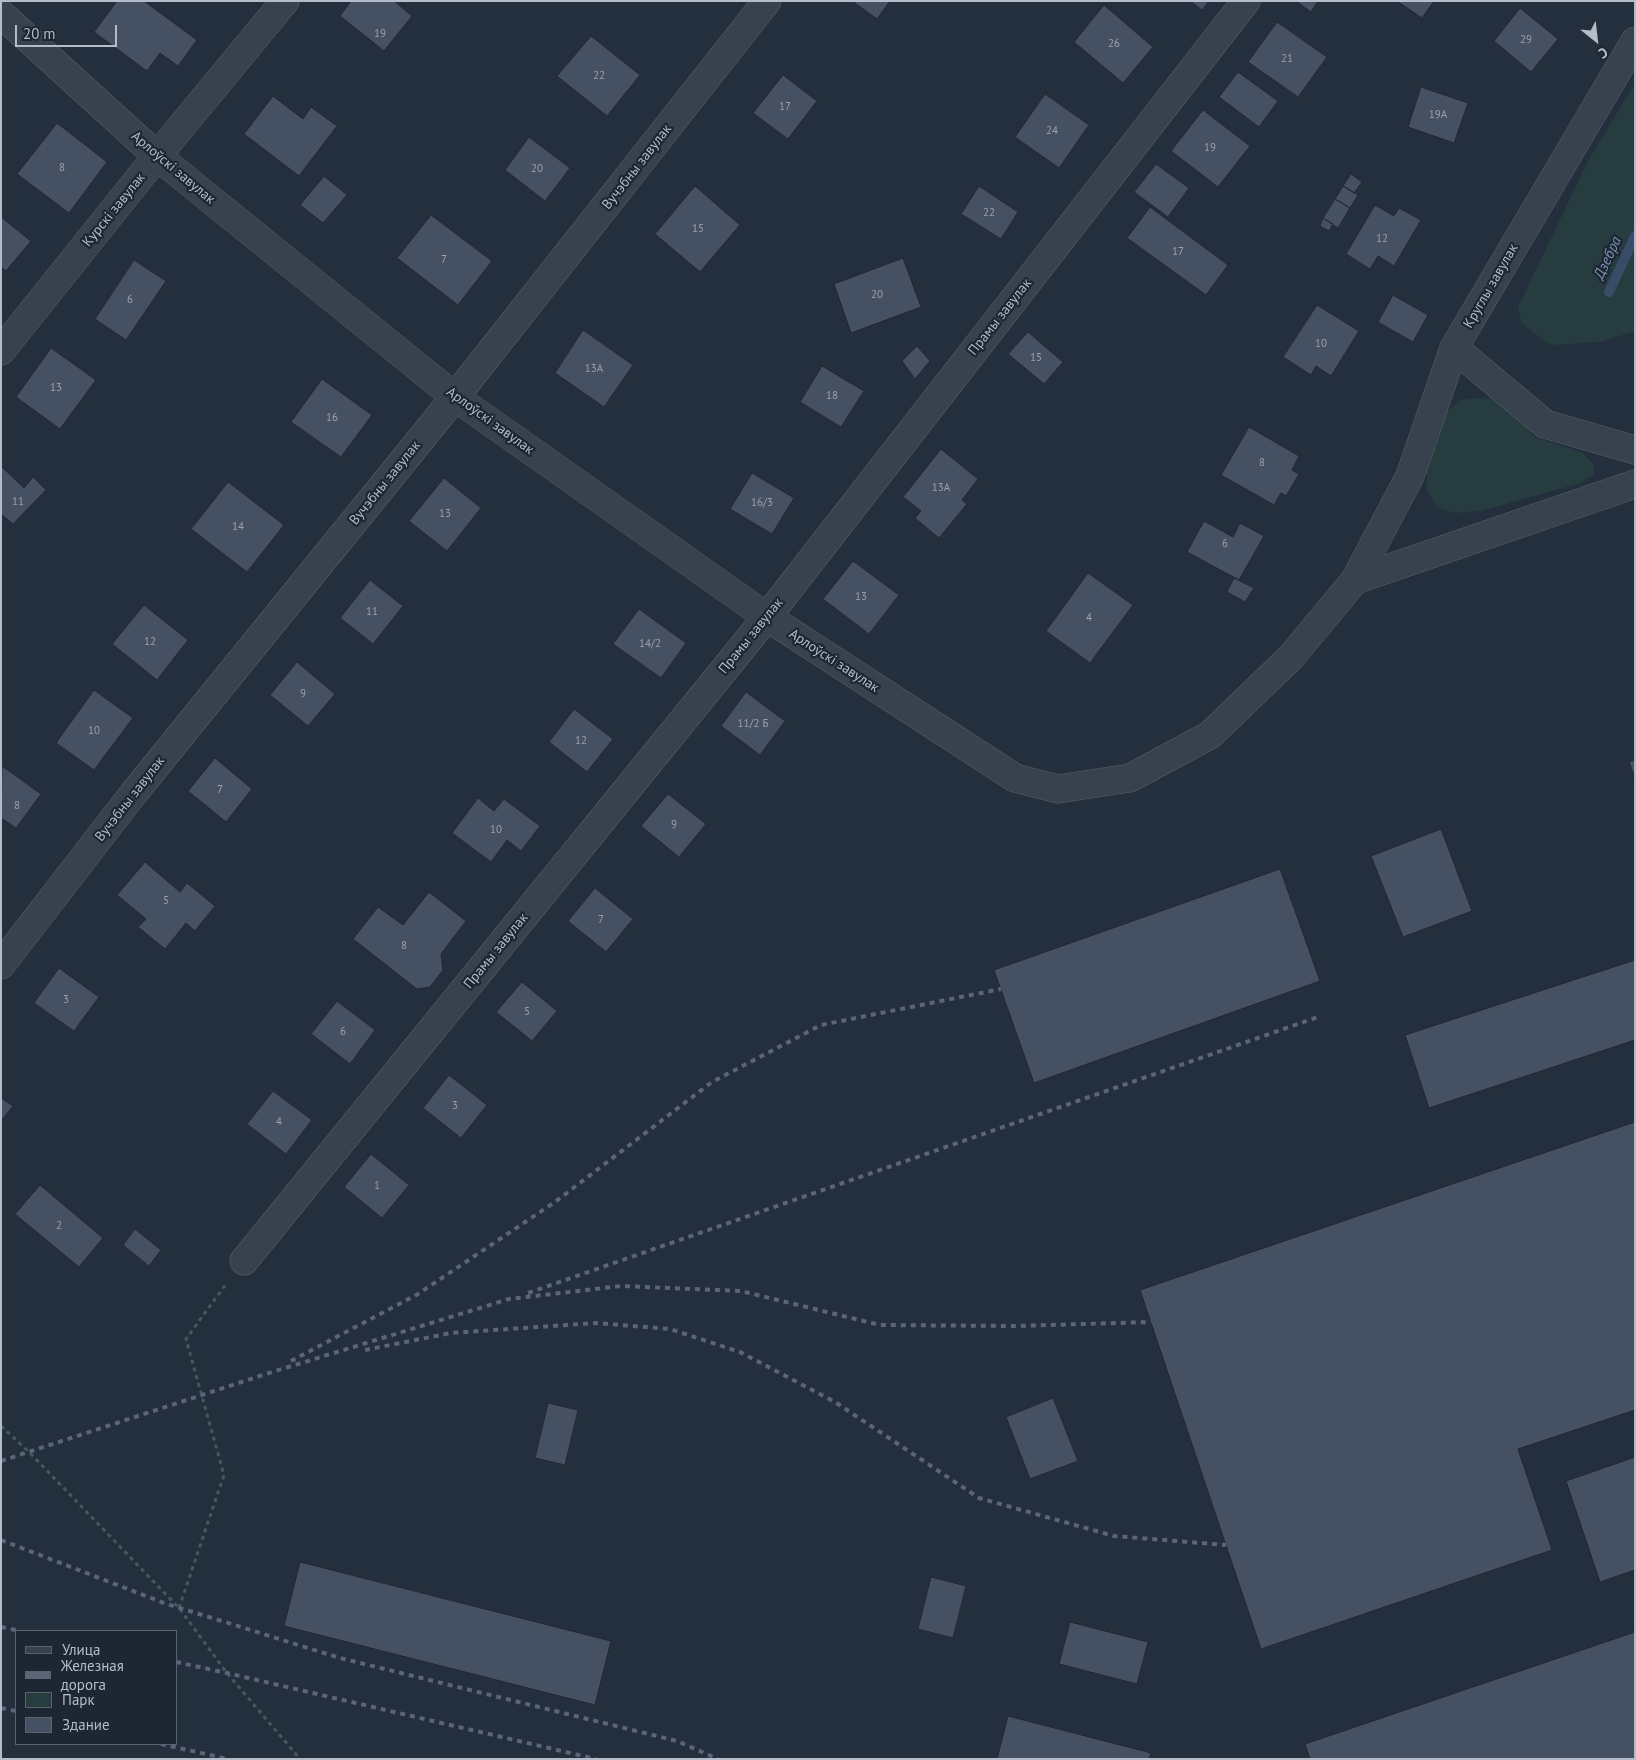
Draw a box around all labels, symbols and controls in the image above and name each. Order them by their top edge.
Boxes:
scale bar [18,15,120,47]
north arrow [1571,15,1621,65]
text: 20 m [23,24,56,43]
house number: 19 [374,27,386,41]
house number: 29 [1520,33,1532,47]
house number: 26 [1108,37,1120,51]
text: С [1595,43,1611,63]
house number: 21 [1281,52,1293,66]
house number: 22 [593,69,605,83]
house number: 17 [779,100,791,114]
house number: 19А [1429,108,1447,122]
street label: Вучэбны завулак [599,121,675,213]
house number: 24 [1046,124,1058,138]
street label: Арлоўскі завулак [128,128,218,208]
house number: 19 [1204,141,1216,155]
house number: 8 [59,161,65,175]
house number: 20 [531,162,543,176]
street label: Курскі завулак [79,170,149,250]
house number: 22 [983,206,995,220]
house number: 15 [692,222,704,236]
house number: 12 [1376,232,1388,246]
water label: Дзебра [1590,234,1626,282]
street label: Круглы завулак [1460,241,1522,331]
house number: 17 [1172,245,1184,259]
house number: 7 [441,253,447,267]
street label: Прамы завулак [965,275,1035,359]
house number: 20 [871,288,883,302]
house number: 6 [127,293,133,307]
house number: 10 [1315,337,1327,351]
house number: 15 [1030,351,1042,365]
house number: 13А [585,362,603,376]
house number: 13 [50,381,62,395]
street label: Арлоўскі завулак [443,384,537,458]
house number: 18 [826,389,838,403]
house number: 16 [326,411,338,425]
street label: Вучэбны завулак [346,438,424,528]
house number: 8 [1259,456,1265,470]
house number: 13А [932,481,950,495]
house number: 11 [12,495,24,509]
house number: 16/3 [751,496,773,510]
house number: 13 [439,507,451,521]
house number: 14 [232,520,244,534]
house number: 6 [1222,537,1228,551]
house number: 13 [855,590,867,604]
street label: Прамы завулак [715,595,787,677]
house number: 11 [366,605,378,619]
house number: 4 [1086,611,1092,625]
street label: Арлоўскі завулак [786,626,882,696]
house number: 12 [144,635,156,649]
house number: 14/2 [639,637,661,651]
house number: 9 [300,687,306,701]
house number: 11/2 Б [738,717,768,731]
house number: 10 [88,724,100,738]
house number: 12 [575,734,587,748]
street label: Вучэбны завулак [92,753,168,845]
house number: 7 [217,783,223,797]
house number: 8 [14,799,20,813]
house number: 9 [671,818,677,832]
house number: 10 [490,823,502,837]
house number: 5 [163,894,169,908]
street label: Прамы завулак [460,910,532,992]
house number: 7 [598,913,604,927]
house number: 8 [401,939,407,953]
house number: 3 [63,993,69,1007]
house number: 5 [524,1005,530,1019]
house number: 6 [340,1025,346,1039]
house number: 3 [452,1099,458,1113]
house number: 4 [276,1115,282,1129]
house number: 1 [374,1179,380,1193]
house number: 2 [56,1219,62,1233]
legend [15,1630,178,1745]
text: Улица [62,1640,100,1659]
text: Железная дорога [61,1656,124,1694]
text: Парк [62,1690,95,1709]
text: Здание [62,1715,110,1734]

